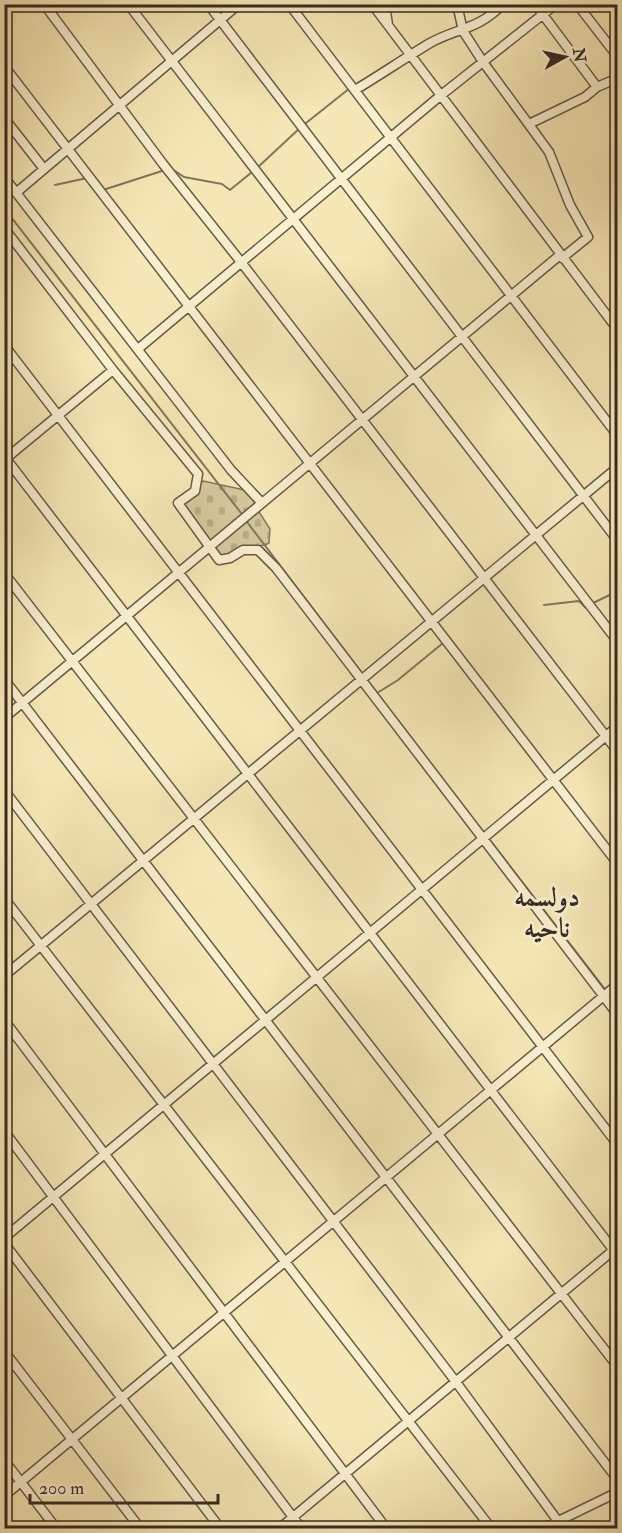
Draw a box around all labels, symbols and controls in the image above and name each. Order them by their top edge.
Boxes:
north arrow [535,27,595,87]
text: N [568,46,590,64]
district label: دولسمه ناحیه [514,881,580,945]
scale bar [30,1467,218,1505]
text: 200 m [39,1477,84,1500]

